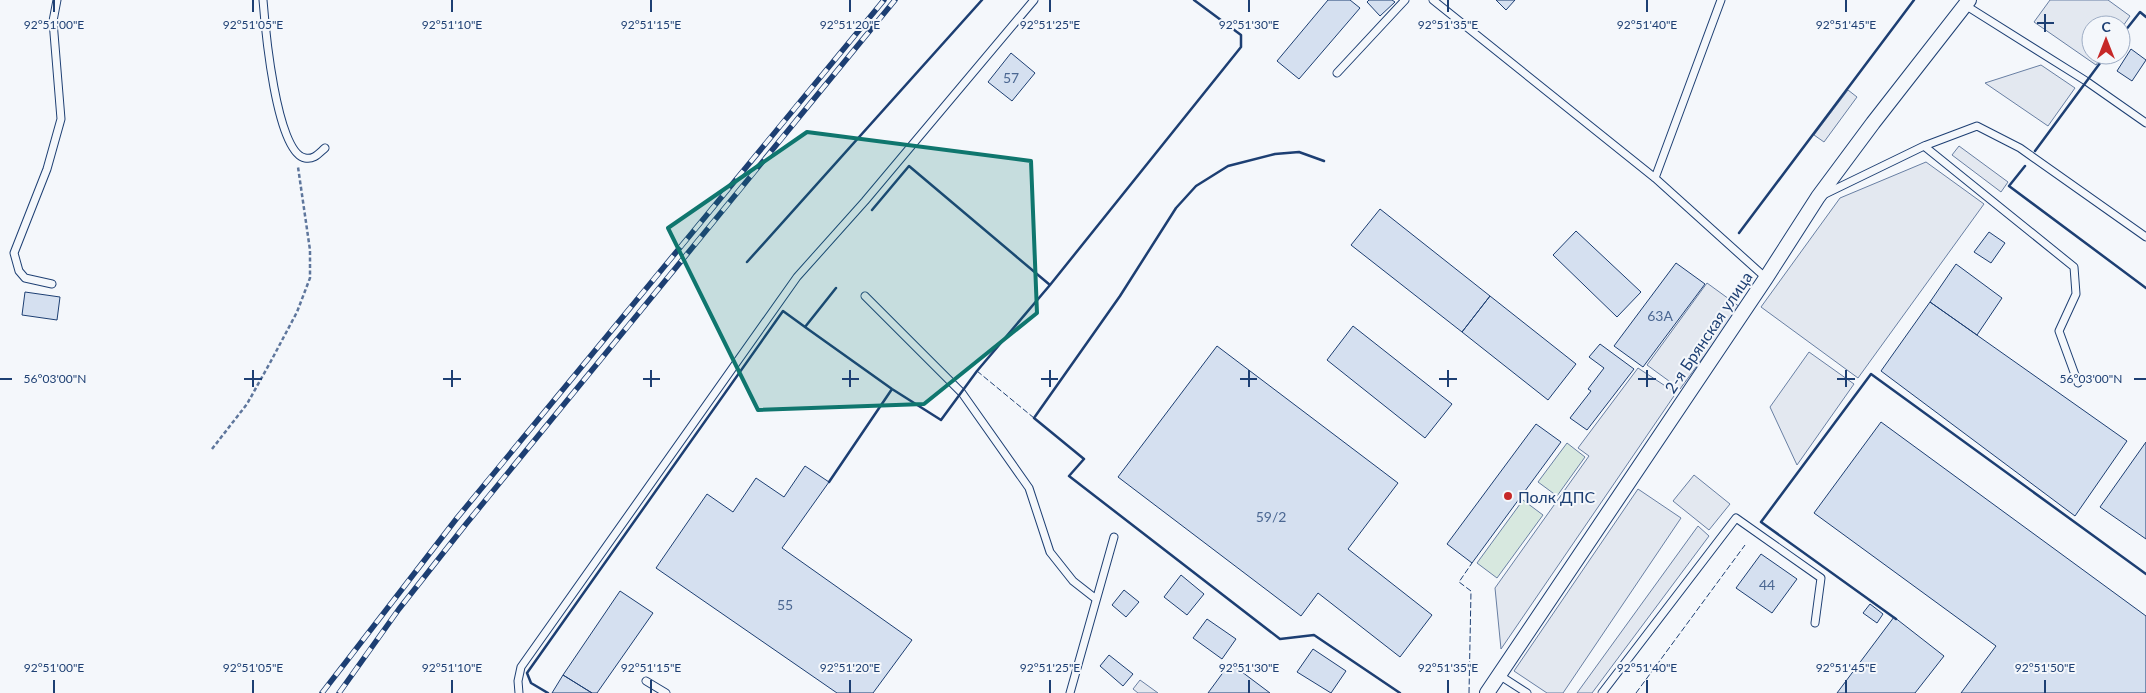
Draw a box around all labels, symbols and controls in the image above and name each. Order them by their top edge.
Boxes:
north arrow [2081,15,2131,65]
text: 92°51'00"E [24,17,84,32]
text: 92°51'05"E [223,17,283,32]
text: 92°51'10"E [422,17,482,32]
text: 92°51'15"E [621,17,681,32]
text: 92°51'20"E [820,17,880,32]
text: 92°51'25"E [1020,17,1080,32]
text: 92°51'30"E [1219,17,1279,32]
text: 92°51'35"E [1418,17,1478,32]
text: 92°51'40"E [1617,17,1677,32]
text: 92°51'45"E [1816,17,1876,32]
text: С [2101,18,2111,35]
house number: 57 [1003,69,1019,86]
street label: 2-я Брянская улица [1660,268,1756,396]
house number: 63А [1647,307,1673,324]
text: 56°03'00"N [24,371,86,386]
text: 56°03'00"N [2060,371,2122,386]
place label: Полк ДПС [1518,487,1595,506]
marker: Полк ДПС [1502,490,1514,502]
house number: 59/2 [1256,508,1286,525]
house number: 44 [1759,576,1775,593]
house number: 55 [777,596,793,613]
text: 92°51'00"E [24,660,84,675]
text: 92°51'05"E [223,660,283,675]
text: 92°51'10"E [422,660,482,675]
text: 92°51'15"E [621,660,681,675]
text: 92°51'20"E [820,660,880,675]
text: 92°51'25"E [1020,660,1080,675]
text: 92°51'30"E [1219,660,1279,675]
text: 92°51'35"E [1418,660,1478,675]
text: 92°51'40"E [1617,660,1677,675]
text: 92°51'45"E [1816,660,1876,675]
text: 92°51'50"E [2015,660,2075,675]

